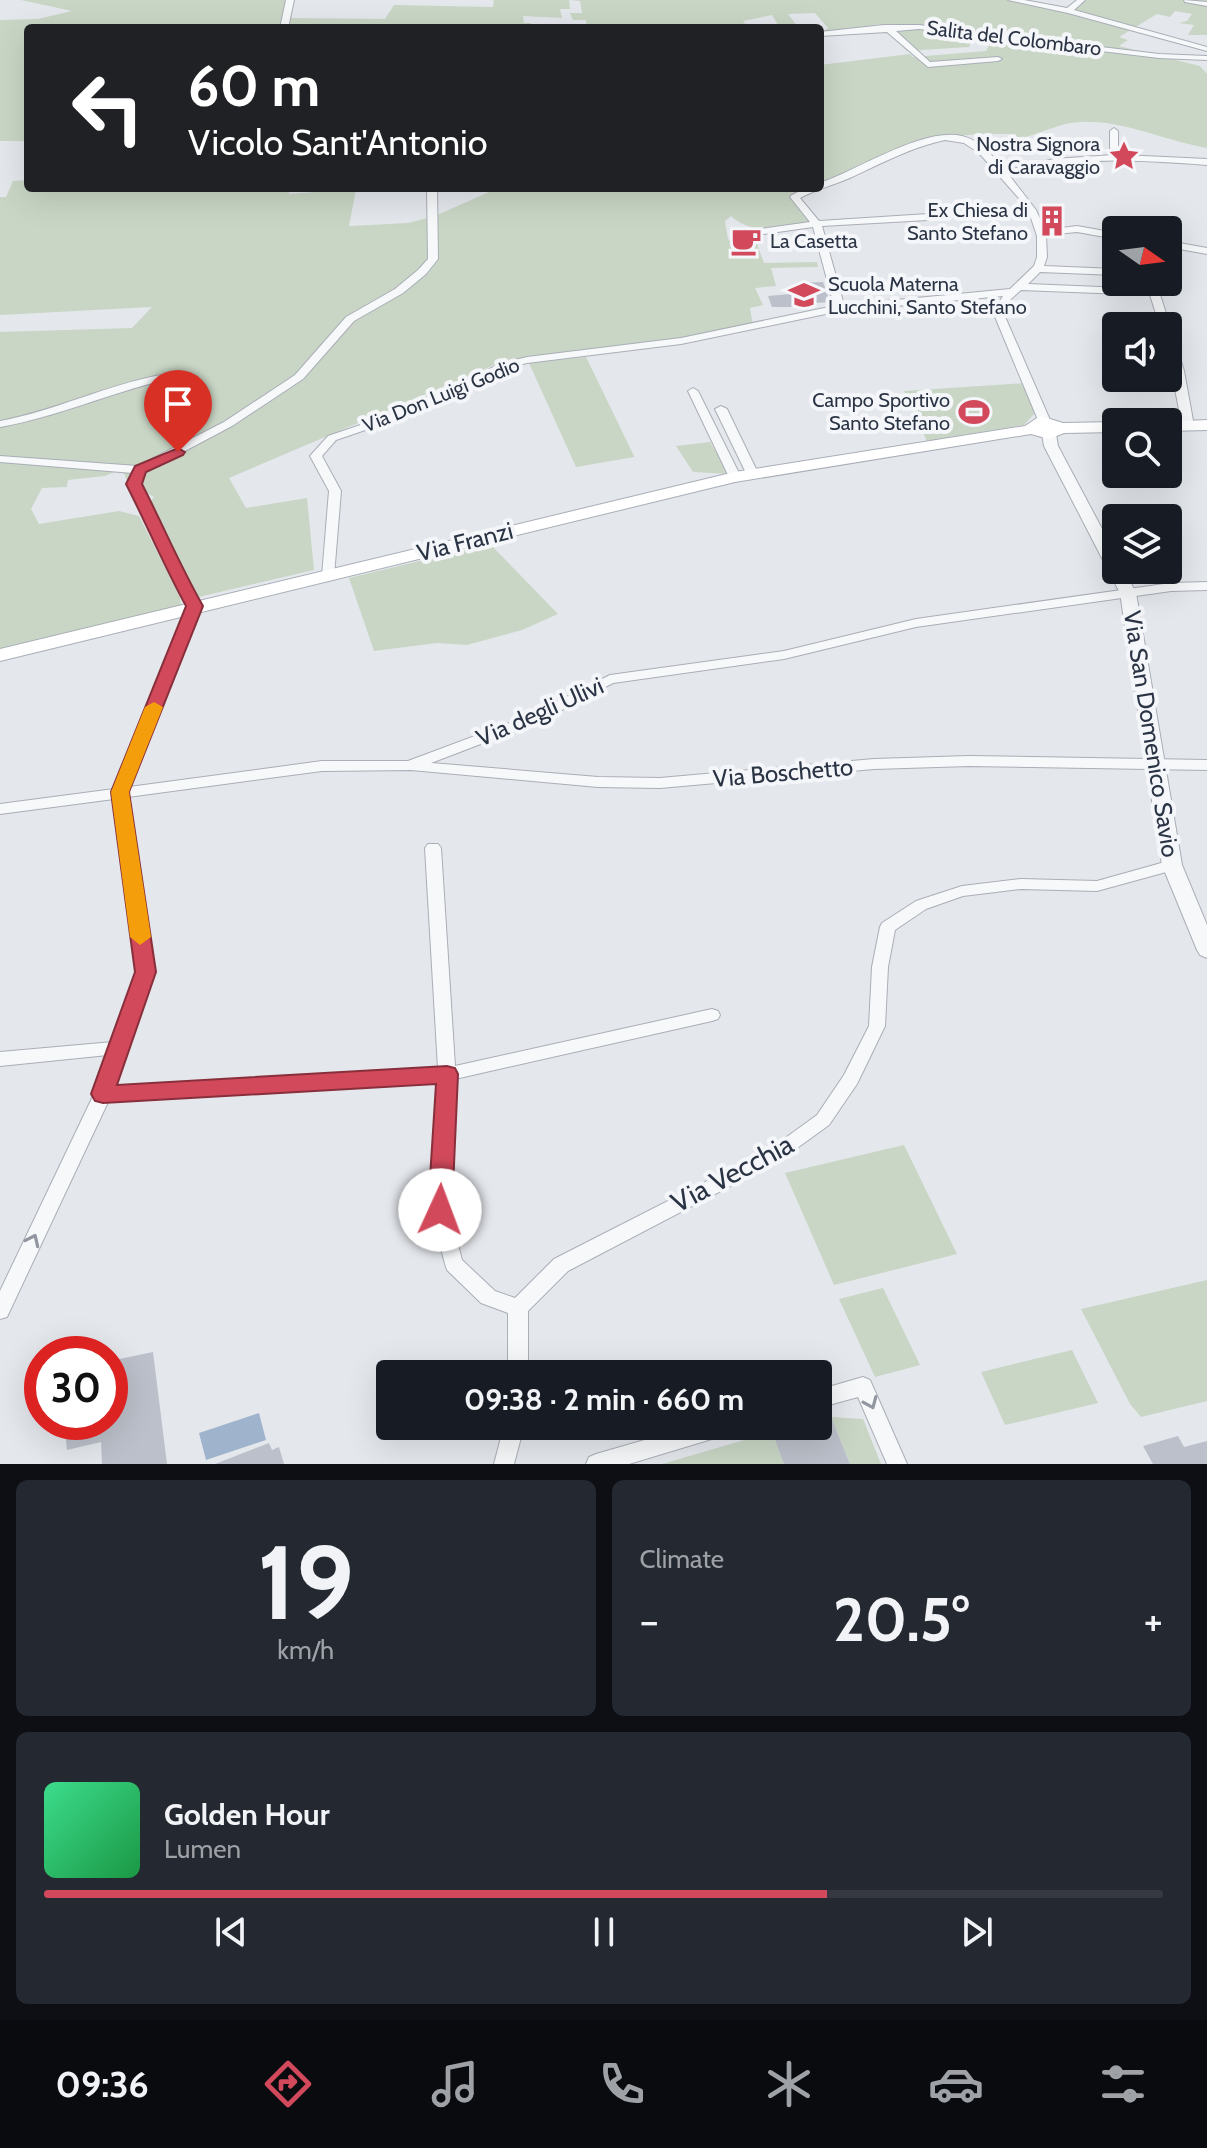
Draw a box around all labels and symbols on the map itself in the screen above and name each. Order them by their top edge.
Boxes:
street label: Salita del Colombaro [925,15,1103,61]
place label: Nostra Signora di Caravaggio [976,132,1100,179]
place icon: Nostra Signora di Caravaggio [1107,139,1141,173]
place label: Ex Chiesa di Santo Stefano [907,198,1028,245]
building icon: Ex Chiesa di Santo Stefano [1035,204,1069,238]
north arrow [1102,216,1182,296]
cafe icon: La Casetta [729,224,763,258]
place label: La Casetta [770,229,858,253]
place label: Scuola Materna Lucchini, Santo Stefano [828,272,1027,319]
school or university icon: Scuola Materna Lucchini, Santo Stefano [787,278,821,312]
street label: Via Don Luigi Godio [359,353,523,437]
pin [144,370,212,452]
place label: Campo Sportivo Santo Stefano [812,388,950,435]
sports icon: Campo Sportivo Santo Stefano [957,395,991,429]
street label: Via Franzi [414,516,516,567]
street label: Via San Domenico Savio [1118,609,1185,859]
street label: Via degli Ulivi [472,671,608,752]
street label: Via Boschetto [712,752,854,793]
street label: Via Vecchia [665,1126,799,1219]
position arrow [398,1168,482,1252]
one-way arrow [24,1234,40,1248]
speed limit sign: 30 [24,1336,128,1440]
one-way arrow [861,1395,877,1409]

